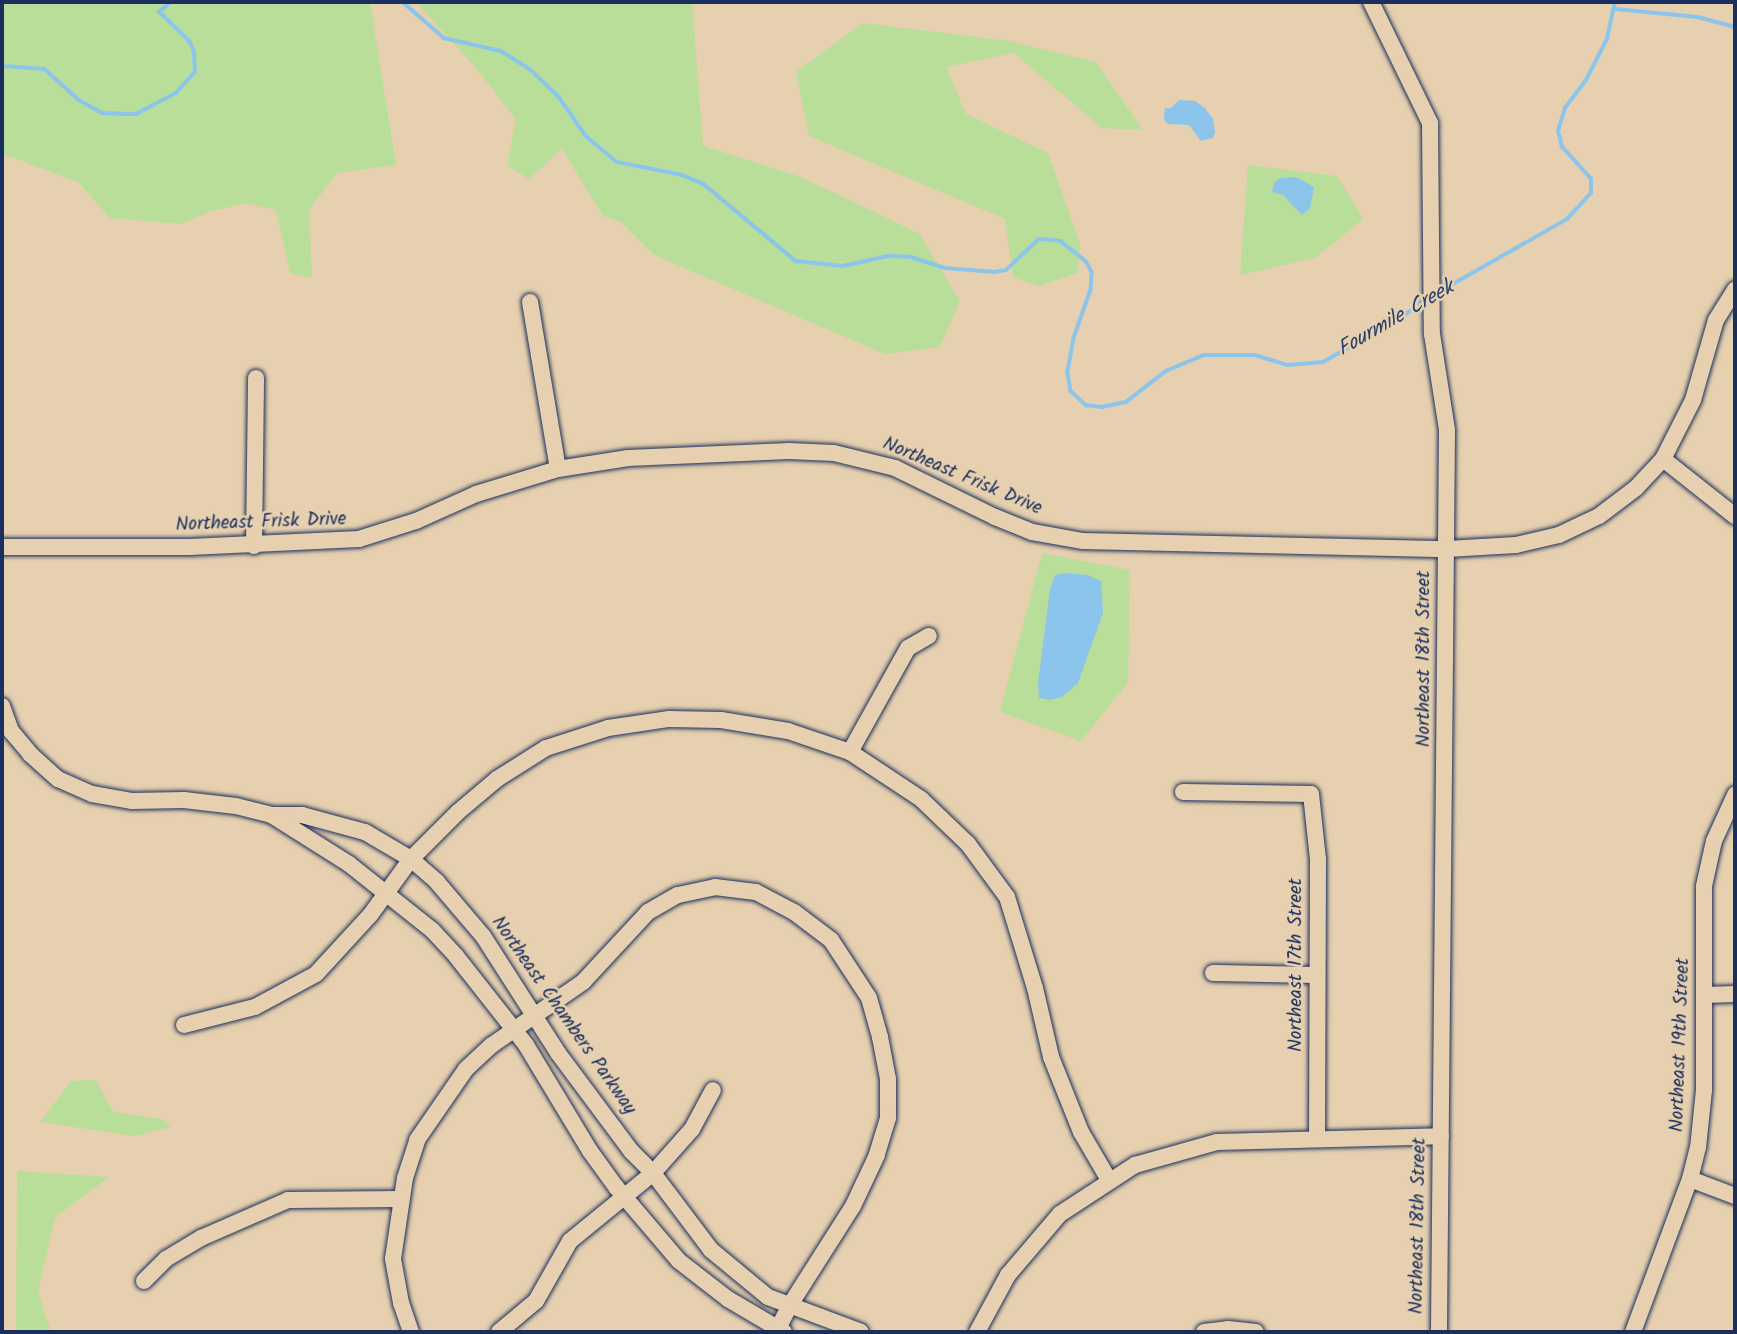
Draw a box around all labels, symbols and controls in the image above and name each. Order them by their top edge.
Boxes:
water label: Fourmile Creek [1333,275,1459,363]
street label: Northeast Frisk Drive [879,433,1045,521]
street label: Northeast Frisk Drive [175,509,347,537]
street label: Northeast 18th Street [1414,571,1436,747]
street label: Northeast 17th Street [1286,878,1308,1052]
street label: Northeast Chambers Parkway [486,912,640,1120]
street label: Northeast 19th Street [1667,957,1695,1133]
street label: Northeast 18th Street [1406,1138,1432,1314]

